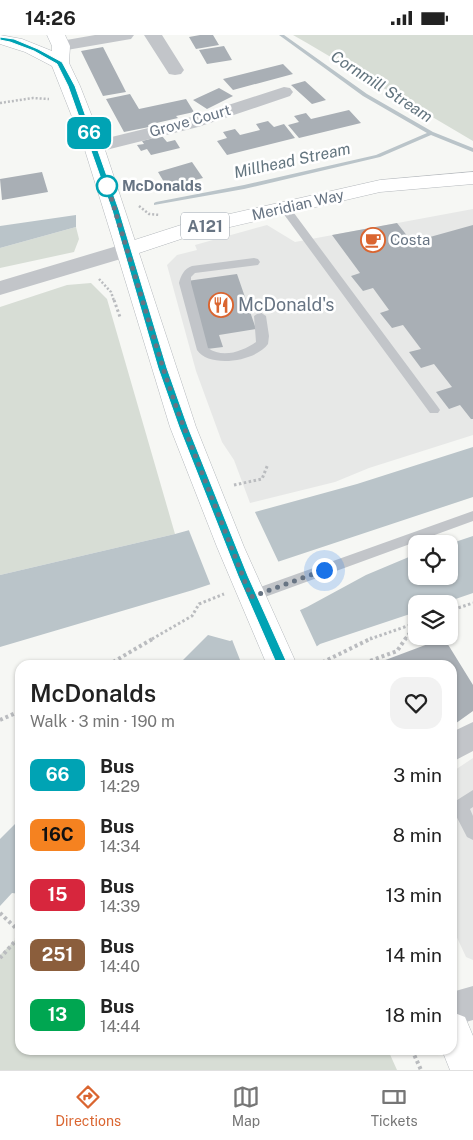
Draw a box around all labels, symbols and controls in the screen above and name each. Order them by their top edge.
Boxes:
text: 14:26 [25,7,76,29]
water label: Cornmill Stream [327,47,436,126]
street label: Grove Court [147,101,233,140]
line badge: 66 [66,117,112,149]
text: 66 [77,122,101,143]
water label: Millhead Stream [232,139,352,182]
marker: McDonalds [96,175,118,197]
place label: McDonalds [122,177,202,194]
street label: Meridian Way [250,186,346,223]
road number: A121 [181,213,229,240]
cafe icon: Costa [360,227,386,253]
place label: Costa [390,231,430,248]
restaurant icon: McDonald's [208,292,234,318]
place label: McDonald's [238,294,334,315]
map controls [408,535,458,645]
button: locate [408,535,458,585]
your location [312,558,337,583]
button: layers [408,595,458,645]
button: heart [390,677,442,729]
text: McDonalds [30,679,156,707]
text: Walk · 3 min · 190 m [30,712,175,731]
text: Bus [100,755,134,777]
text: 66 [46,764,69,785]
text: 3 min [393,764,442,786]
text: 14:29 [100,777,140,796]
text: Bus [100,815,134,837]
text: 16C [41,824,74,845]
text: 8 min [393,824,442,846]
text: 14:34 [100,837,140,856]
text: Bus [100,875,134,897]
text: 15 [48,884,67,905]
text: 13 min [385,884,442,906]
text: 14:39 [100,897,140,916]
text: Bus [100,935,134,957]
text: 251 [42,944,73,965]
text: 14 min [385,944,442,966]
text: 14:40 [100,957,140,976]
text: Bus [100,995,134,1017]
text: 13 [48,1004,67,1025]
text: 18 min [385,1004,442,1026]
text: 14:44 [100,1017,140,1036]
tab: Directions [55,1083,121,1129]
tab: Map [232,1083,260,1129]
tab: Tickets [371,1083,418,1129]

